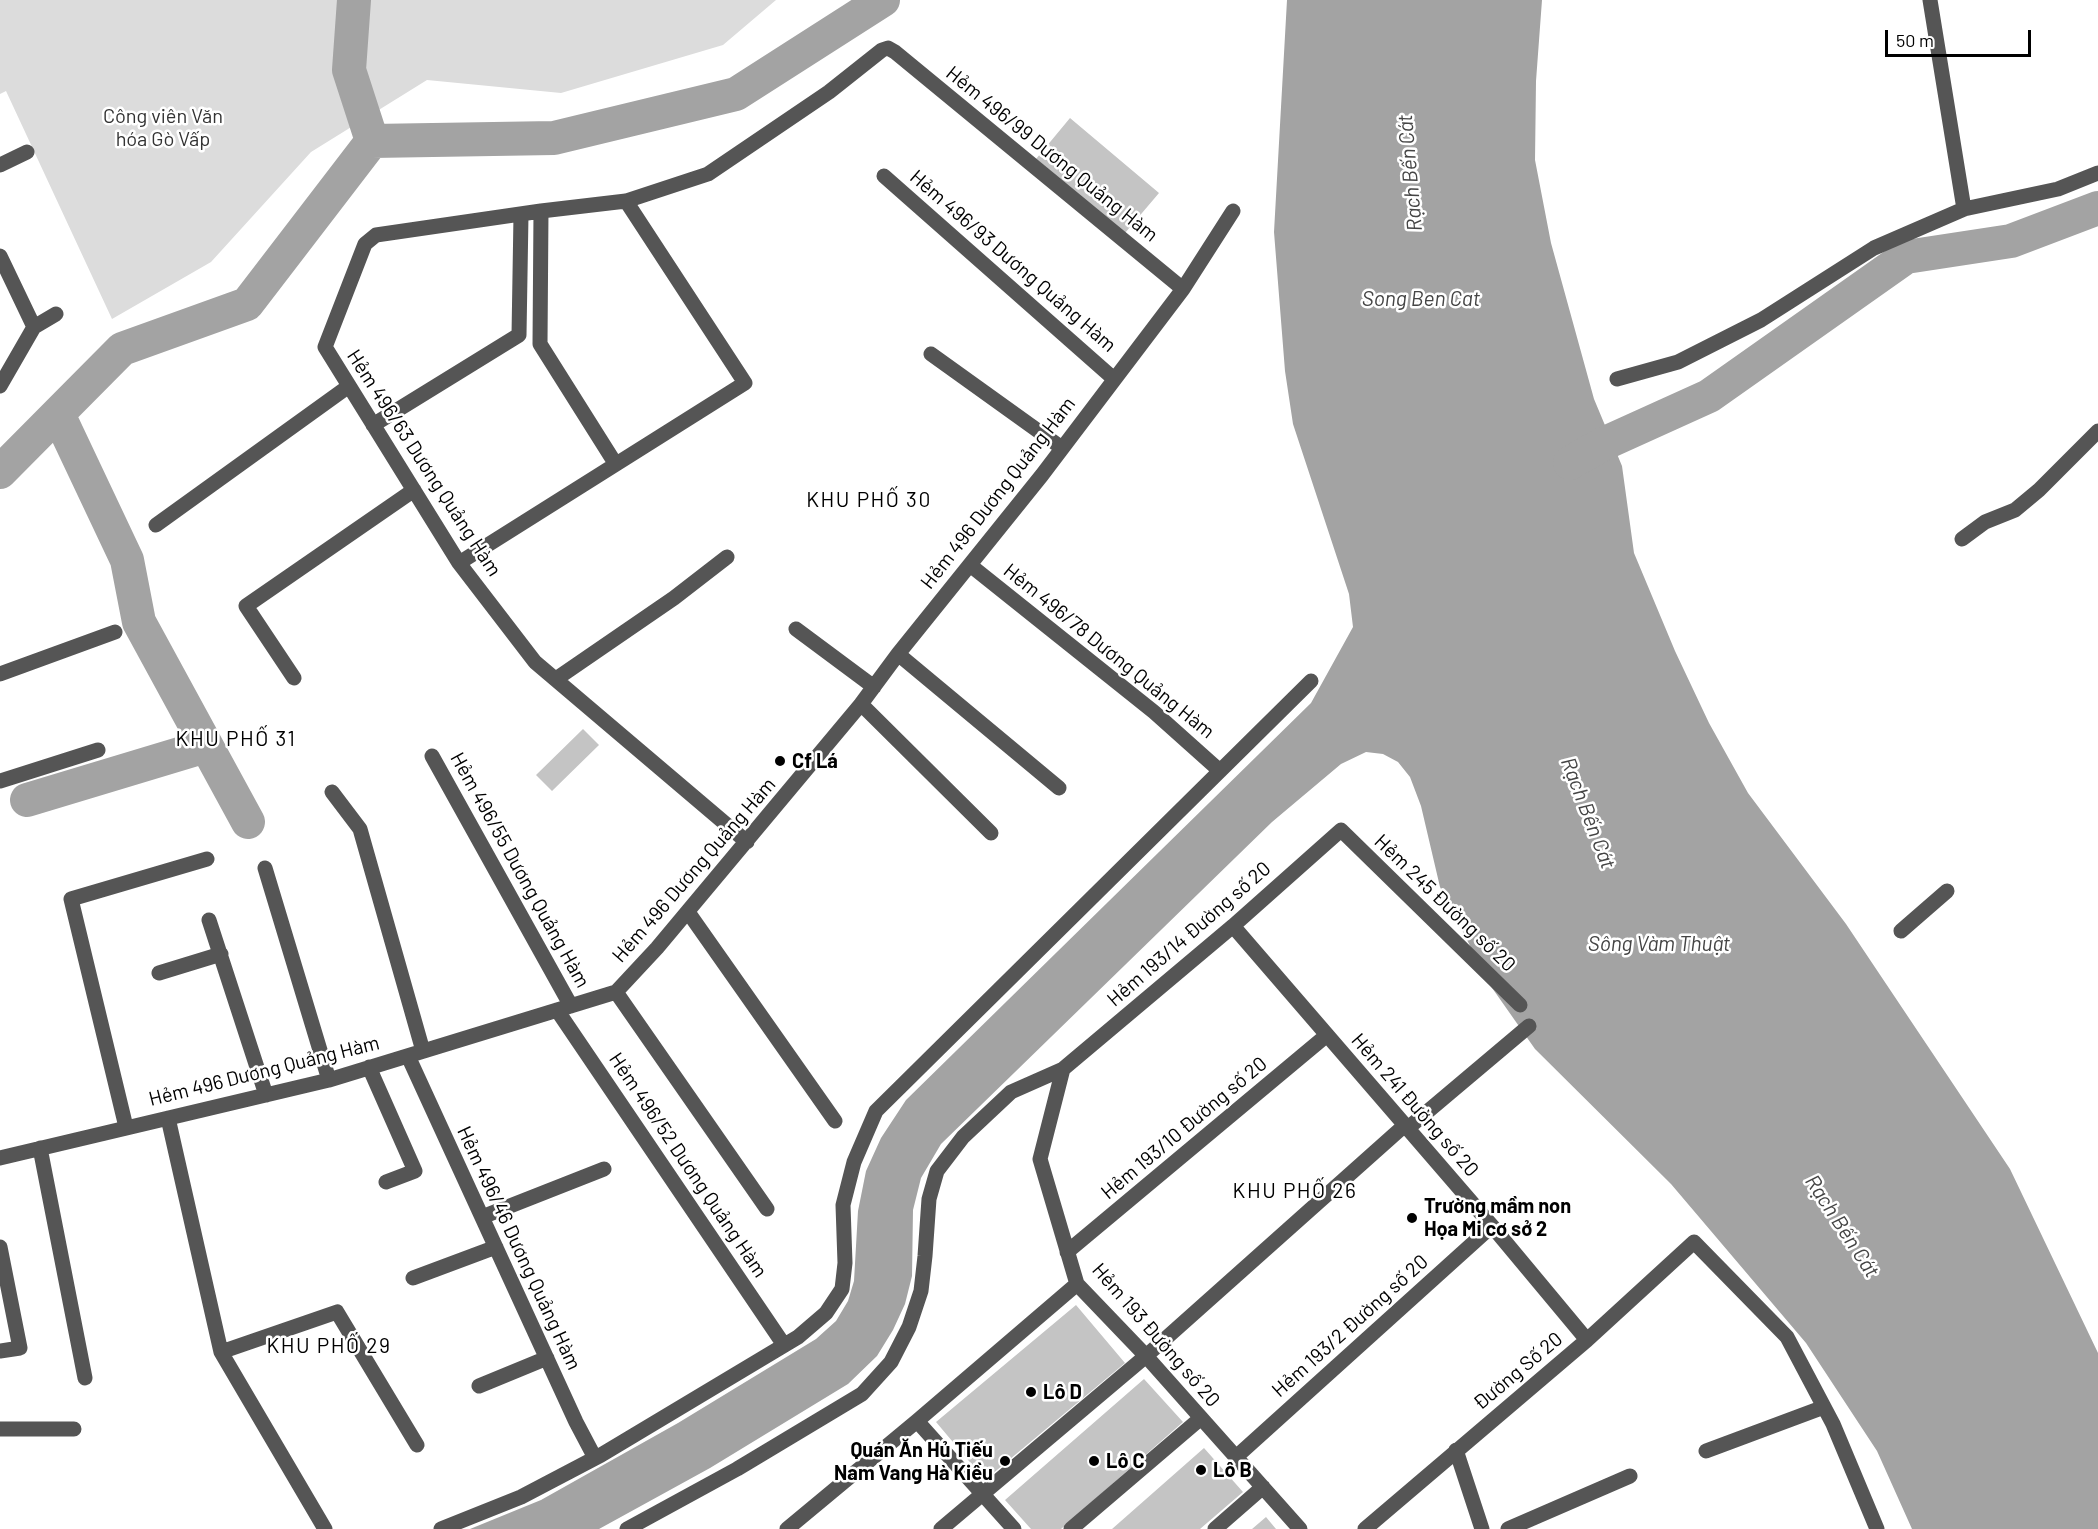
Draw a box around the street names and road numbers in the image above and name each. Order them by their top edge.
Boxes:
street label: Hẻm 496/99 Dương Quảng Hàm [941,61,1163,247]
street label: Hẻm 496/93 Dương Quảng Hàm [905,165,1121,357]
street label: Hẻm 496/63 Dương Quảng Hàm [342,345,506,581]
street label: Hẻm 496 Dương Quảng Hàm [916,392,1080,594]
street label: Hẻm 496/78 Dương Quảng Hàm [999,558,1219,744]
street label: Hẻm 496/55 Dương Quảng Hàm [445,748,595,992]
street label: Hẻm 496 Dương Quảng Hàm [607,773,781,967]
street label: Hẻm 245 Đường số 20 [1369,829,1521,977]
street label: Hẻm 193/14 Đường số 20 [1102,856,1276,1012]
street label: Hẻm 241 Đường số 20 [1346,1028,1484,1182]
street label: Hẻm 496 Dương Quảng Hàm [146,1031,382,1111]
street label: Hẻm 496/52 Dương Quảng Hàm [604,1048,772,1282]
street label: Hẻm 193/10 Đường số 20 [1096,1052,1272,1204]
street label: Hẻm 496/46 Dương Quảng Hàm [452,1122,586,1374]
street label: Hẻm 193/2 Đường số 20 [1267,1250,1433,1402]
street label: Hẻm 193 Đường số 20 [1087,1258,1225,1412]
street label: Đường Số 20 [1469,1327,1567,1415]

